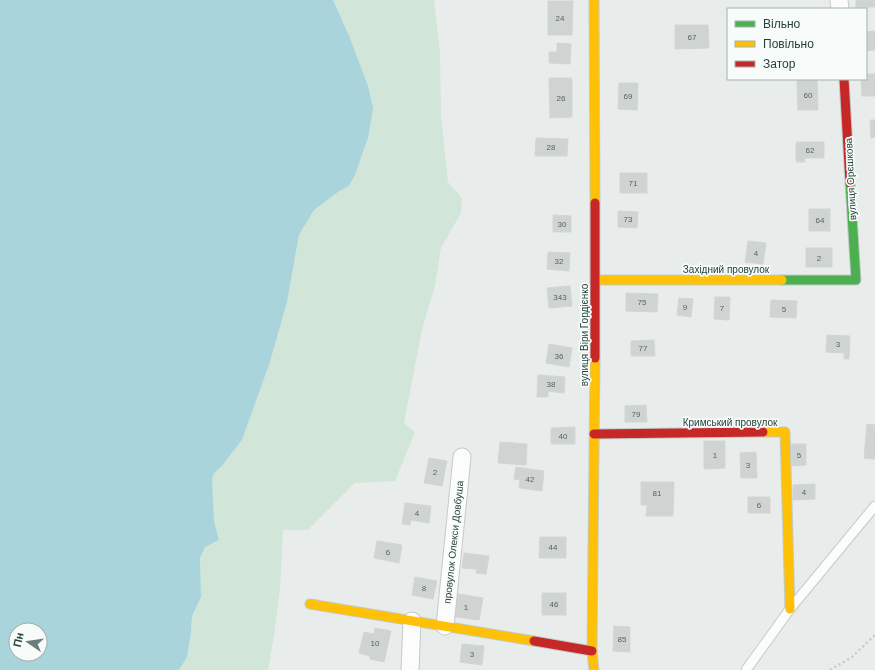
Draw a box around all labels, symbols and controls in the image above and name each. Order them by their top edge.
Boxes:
legend [727,8,867,80]
house number: 24 [556,14,565,23]
text: Вільно [763,17,801,31]
house number: 67 [688,33,697,42]
text: Повільно [763,37,814,51]
text: Затор [763,57,796,71]
house number: 60 [804,91,813,100]
house number: 69 [624,92,633,101]
house number: 26 [557,94,566,103]
street label: вулиця Орєшкова [843,137,858,220]
house number: 28 [547,143,556,152]
house number: 62 [806,146,815,155]
house number: 71 [629,179,638,188]
house number: 73 [624,215,633,224]
house number: 64 [816,216,825,225]
house number: 30 [558,220,567,229]
house number: 4 [754,249,759,258]
house number: 2 [817,254,822,263]
house number: 32 [555,257,564,266]
street label: Західний провулок [683,264,770,275]
street label: вулиця Віри Гордієнко [579,283,590,386]
house number: 343 [553,293,567,302]
house number: 75 [638,298,647,307]
house number: 9 [683,303,688,312]
house number: 7 [720,304,725,313]
house number: 5 [782,305,787,314]
house number: 3 [836,340,841,349]
house number: 77 [639,344,648,353]
house number: 36 [555,352,564,361]
house number: 38 [547,380,556,389]
house number: 79 [632,410,641,419]
street label: Кримський провулок [683,417,778,428]
house number: 40 [559,432,568,441]
house number: 1 [713,451,718,460]
house number: 5 [797,451,802,460]
house number: 3 [746,461,751,470]
house number: 2 [433,468,438,477]
house number: 42 [526,475,535,484]
street label: провулок Олекси Довбуша [442,480,465,604]
house number: 4 [802,488,807,497]
house number: 81 [653,489,662,498]
house number: 6 [757,501,762,510]
house number: 4 [415,509,420,518]
house number: 44 [549,543,558,552]
house number: 6 [386,548,391,557]
house number: 8 [422,584,427,593]
house number: 46 [550,600,559,609]
house number: 1 [464,603,469,612]
north arrow [8,622,48,662]
text: Пн [11,631,26,648]
house number: 85 [618,635,627,644]
house number: 10 [371,639,380,648]
house number: 3 [470,650,475,659]

